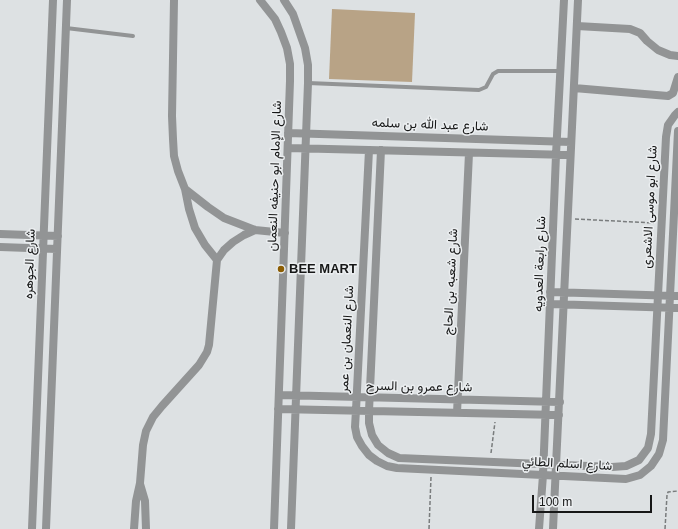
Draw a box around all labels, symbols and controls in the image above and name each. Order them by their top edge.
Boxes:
street label: شارع الإمام ابو حنيفه النعمان [265,100,285,252]
street label: شارع عبد الله بن سلمه [371,115,489,135]
street label: شارع ابو موسى الاشعرى [639,145,661,269]
street label: شارع رابعة العدويه [531,216,549,312]
street label: شارع شعبه بن الحاج [440,228,462,336]
street label: شارع الجوهره [21,229,39,299]
place label: BEE MART [289,261,357,277]
marker: BEE MART [276,264,286,274]
street label: شارع النعمان بن عمر [336,285,358,393]
street label: شارع عمرو بن السرح [366,378,472,396]
street label: شارع اسلم الطائي [521,454,613,474]
scale bar [534,487,654,513]
text: 100 m [539,495,572,509]

